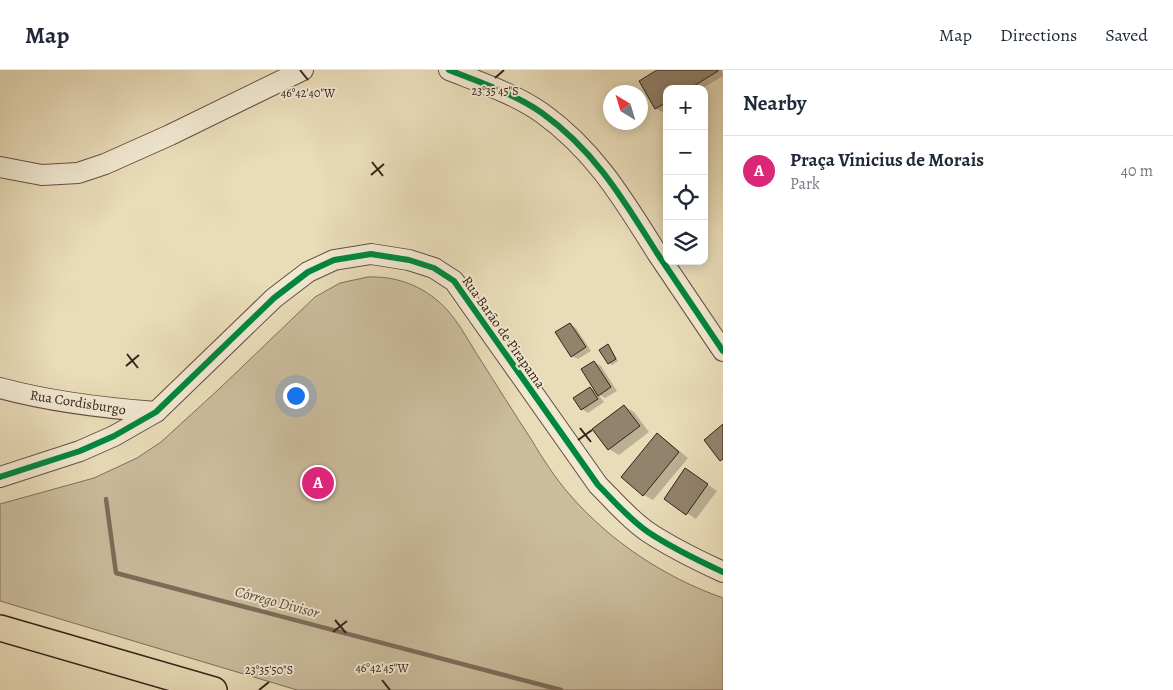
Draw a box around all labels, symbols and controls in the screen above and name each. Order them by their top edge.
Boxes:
text: Map [25,19,69,51]
text: Map [939,23,972,47]
text: Directions [1000,23,1077,47]
text: Saved [1105,23,1148,47]
text: 23°35'45"S [471,83,519,99]
text: 46°42'40"W [281,85,336,101]
north arrow [603,85,648,130]
map controls [663,85,708,265]
button: + [663,85,708,130]
text: Nearby [743,89,806,117]
button: − [663,130,708,175]
text: Praça Vinicius de Morais [790,147,984,173]
text: A [754,160,764,182]
text: 40 m [1121,160,1153,182]
text: Park [790,173,820,195]
button: locate [663,175,708,220]
button: layers [663,220,708,265]
street label: Rua Barão de Pirapama [458,272,550,393]
your location [283,383,309,409]
street label: Rua Cordisburgo [29,386,127,419]
pin: A [302,464,334,502]
water label: Córrego Divisor [233,581,322,623]
text: 46°42'45"W [355,660,409,676]
text: 23°35'50"S [245,662,293,678]

